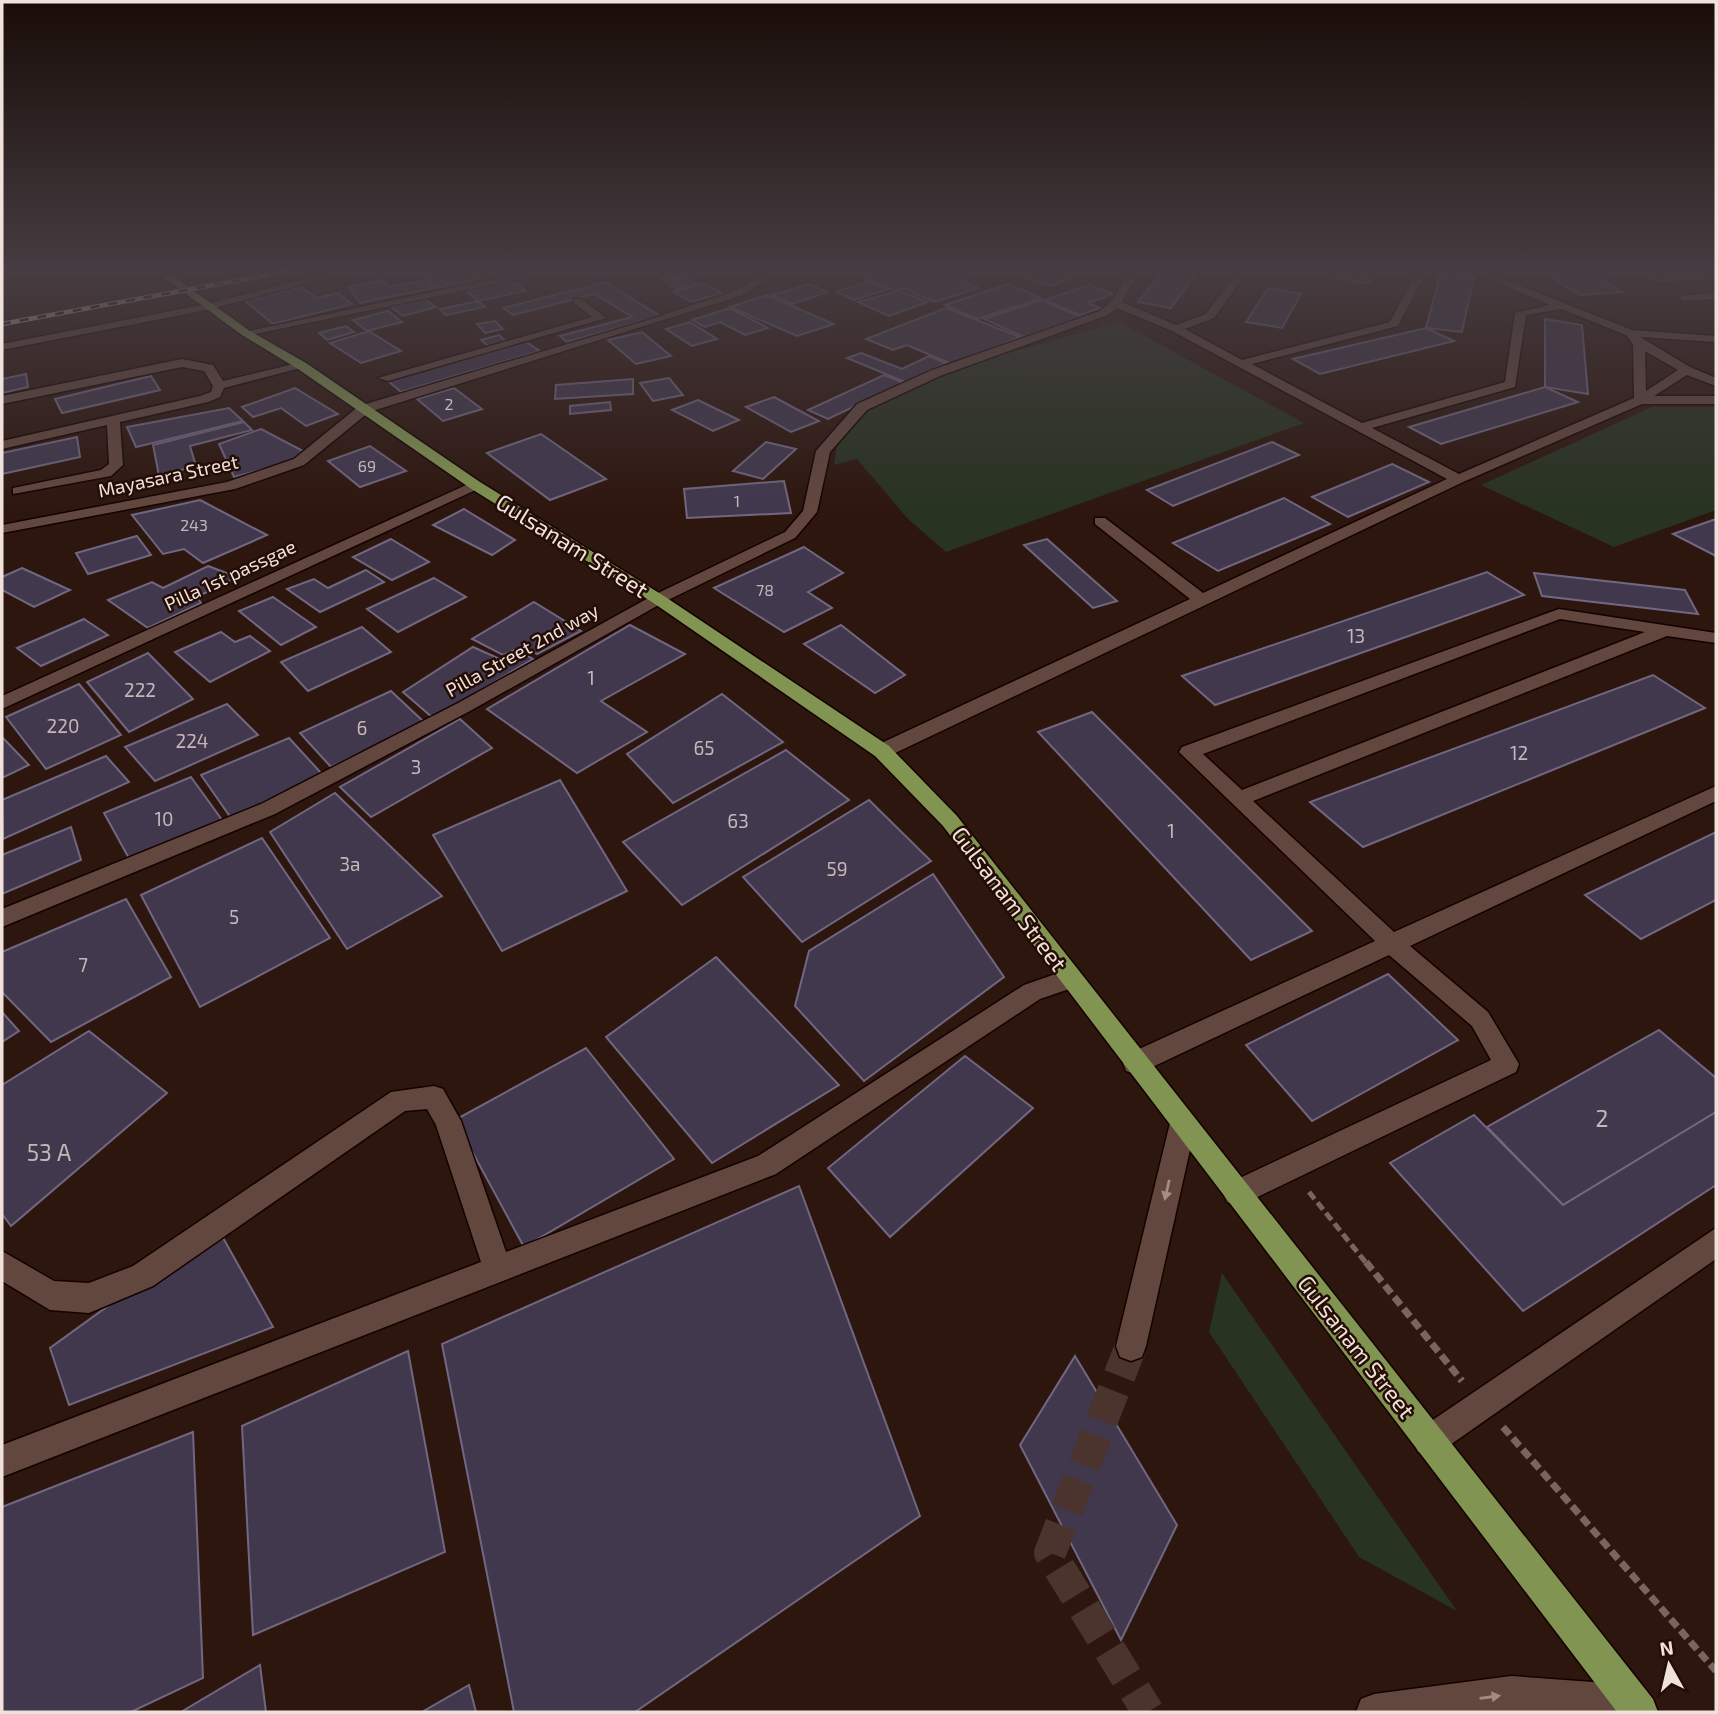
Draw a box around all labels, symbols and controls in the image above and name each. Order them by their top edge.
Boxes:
house number: 2 [445,394,454,413]
street label: Mayasara Street [96,449,240,502]
house number: 69 [358,456,376,475]
street label: Gulsanam Street [491,487,654,603]
house number: 1 [734,491,740,510]
house number: 243 [180,515,208,534]
street label: Pilla 1st passgae [160,534,299,615]
house number: 78 [756,580,774,599]
street label: Pilla Street 2nd way [441,598,602,701]
house number: 13 [1347,624,1365,647]
house number: 1 [587,666,595,689]
house number: 222 [124,678,156,701]
house number: 220 [47,714,79,737]
house number: 6 [357,716,367,739]
house number: 224 [175,729,209,752]
house number: 65 [693,736,715,759]
house number: 12 [1510,741,1528,764]
house number: 3 [411,755,421,778]
house number: 10 [154,807,174,830]
house number: 63 [727,809,749,832]
house number: 1 [1167,819,1175,842]
street label: Gulsanam Street [946,821,1073,976]
house number: 3a [340,852,361,875]
house number: 59 [826,857,848,880]
house number: 5 [229,905,239,928]
house number: 7 [78,953,88,976]
house number: 2 [1596,1104,1608,1132]
house number: 53 А [27,1138,72,1166]
one-way arrow [1161,1179,1172,1201]
street label: Gulsanam Street [1292,1269,1421,1424]
north arrow [1634,1630,1704,1700]
text: N [1658,1635,1675,1660]
one-way arrow [1479,1691,1501,1702]

